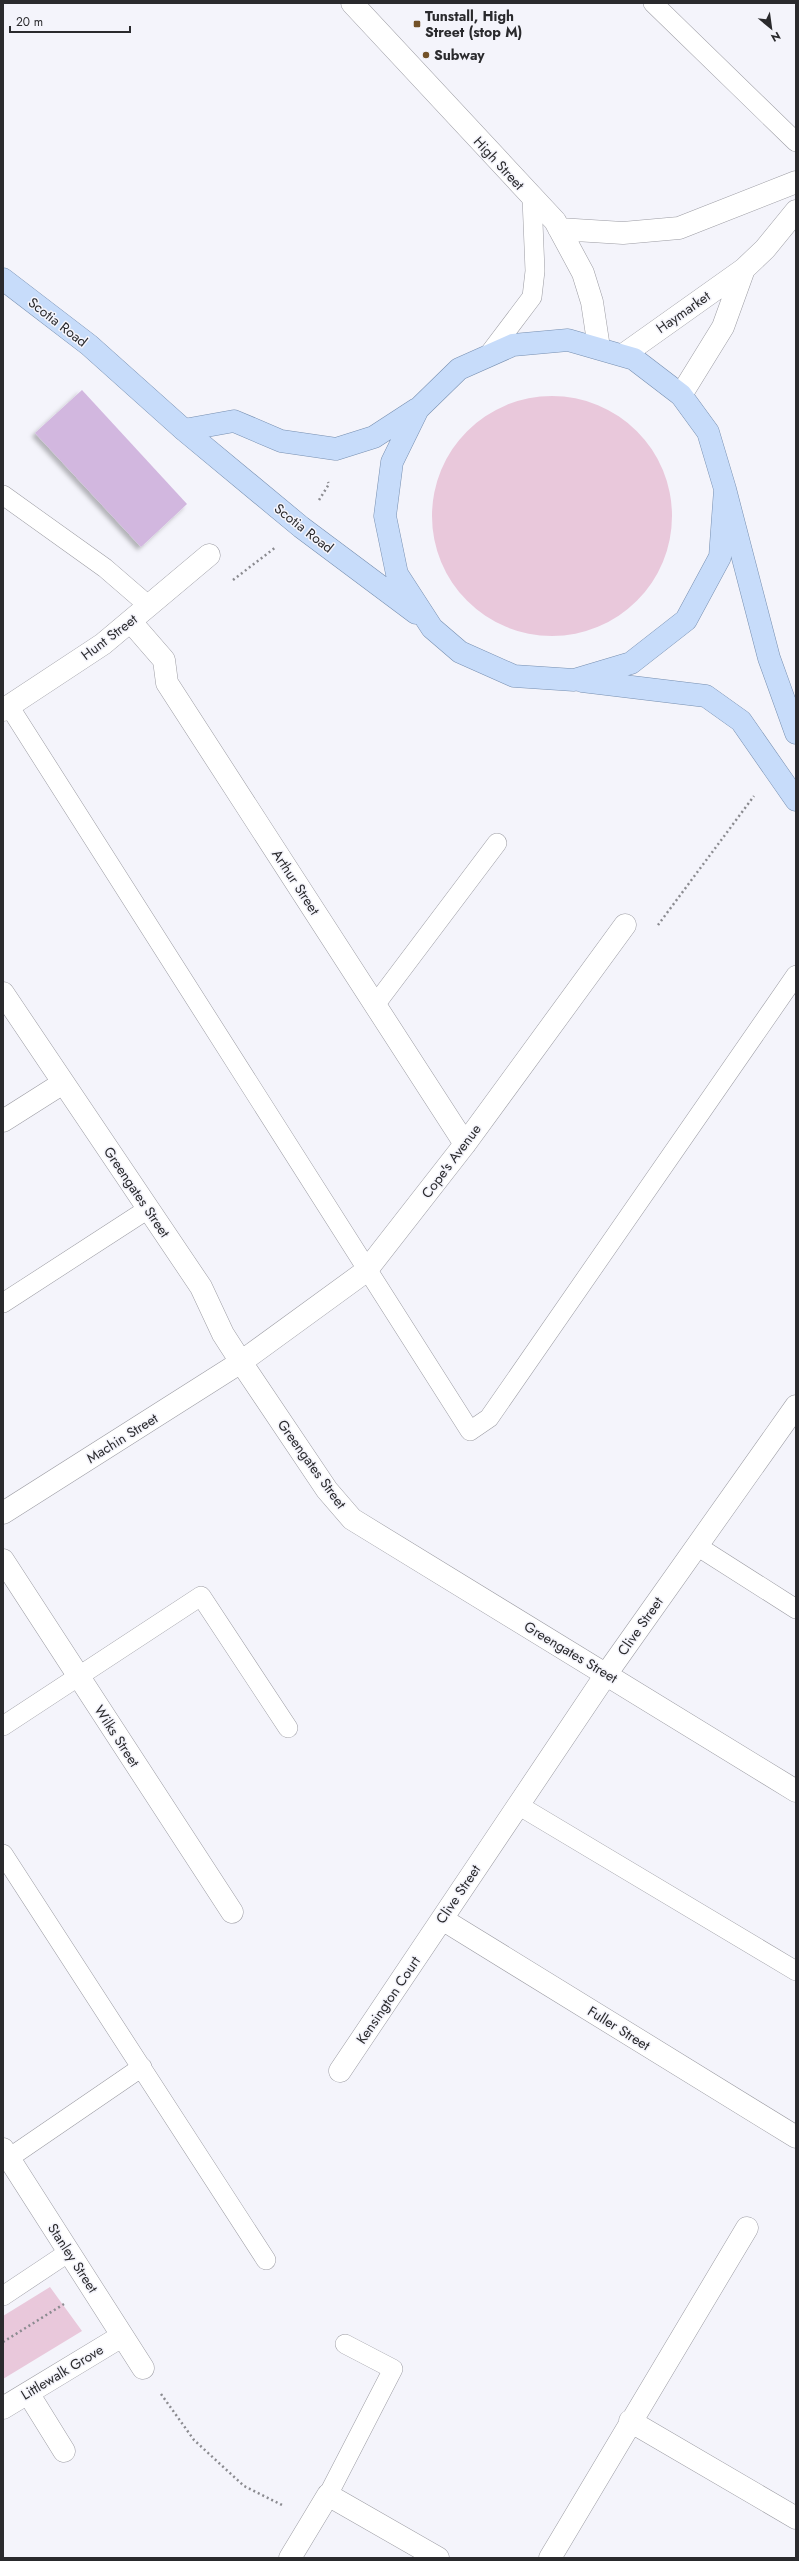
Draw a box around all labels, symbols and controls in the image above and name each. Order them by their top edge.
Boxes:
place label: Tunstall, High Street (stop M) [425,6,522,42]
scale bar [10,8,130,34]
north arrow [751,8,791,48]
text: 20 m [16,13,43,31]
marker: Tunstall, High Street (stop M) [412,19,422,29]
text: N [768,28,784,46]
place label: Subway [434,45,485,65]
marker: Subway [421,50,431,60]
street label: High Street [469,132,529,195]
street label: Haymarket [652,286,715,338]
street label: Scotia Road [24,293,92,351]
street label: Scotia Road [270,499,338,557]
street label: Hunt Street [77,609,142,665]
street label: Arthur Street [267,845,325,919]
street label: Cope's Avenue [417,1120,485,1202]
street label: Greengates Street [99,1143,175,1242]
street label: Machin Street [82,1408,162,1468]
street label: Greengates Street [273,1415,352,1513]
street label: Clive Street [613,1592,668,1659]
street label: Greengates Street [521,1616,622,1688]
street label: Wilks Street [90,1701,145,1771]
street label: Clive Street [431,1860,485,1927]
street label: Kensington Court [351,1952,425,2048]
street label: Fuller Street [584,2001,655,2055]
street label: Stanley Street [43,2219,103,2297]
street label: Littlewalk Grove [17,2340,107,2404]

